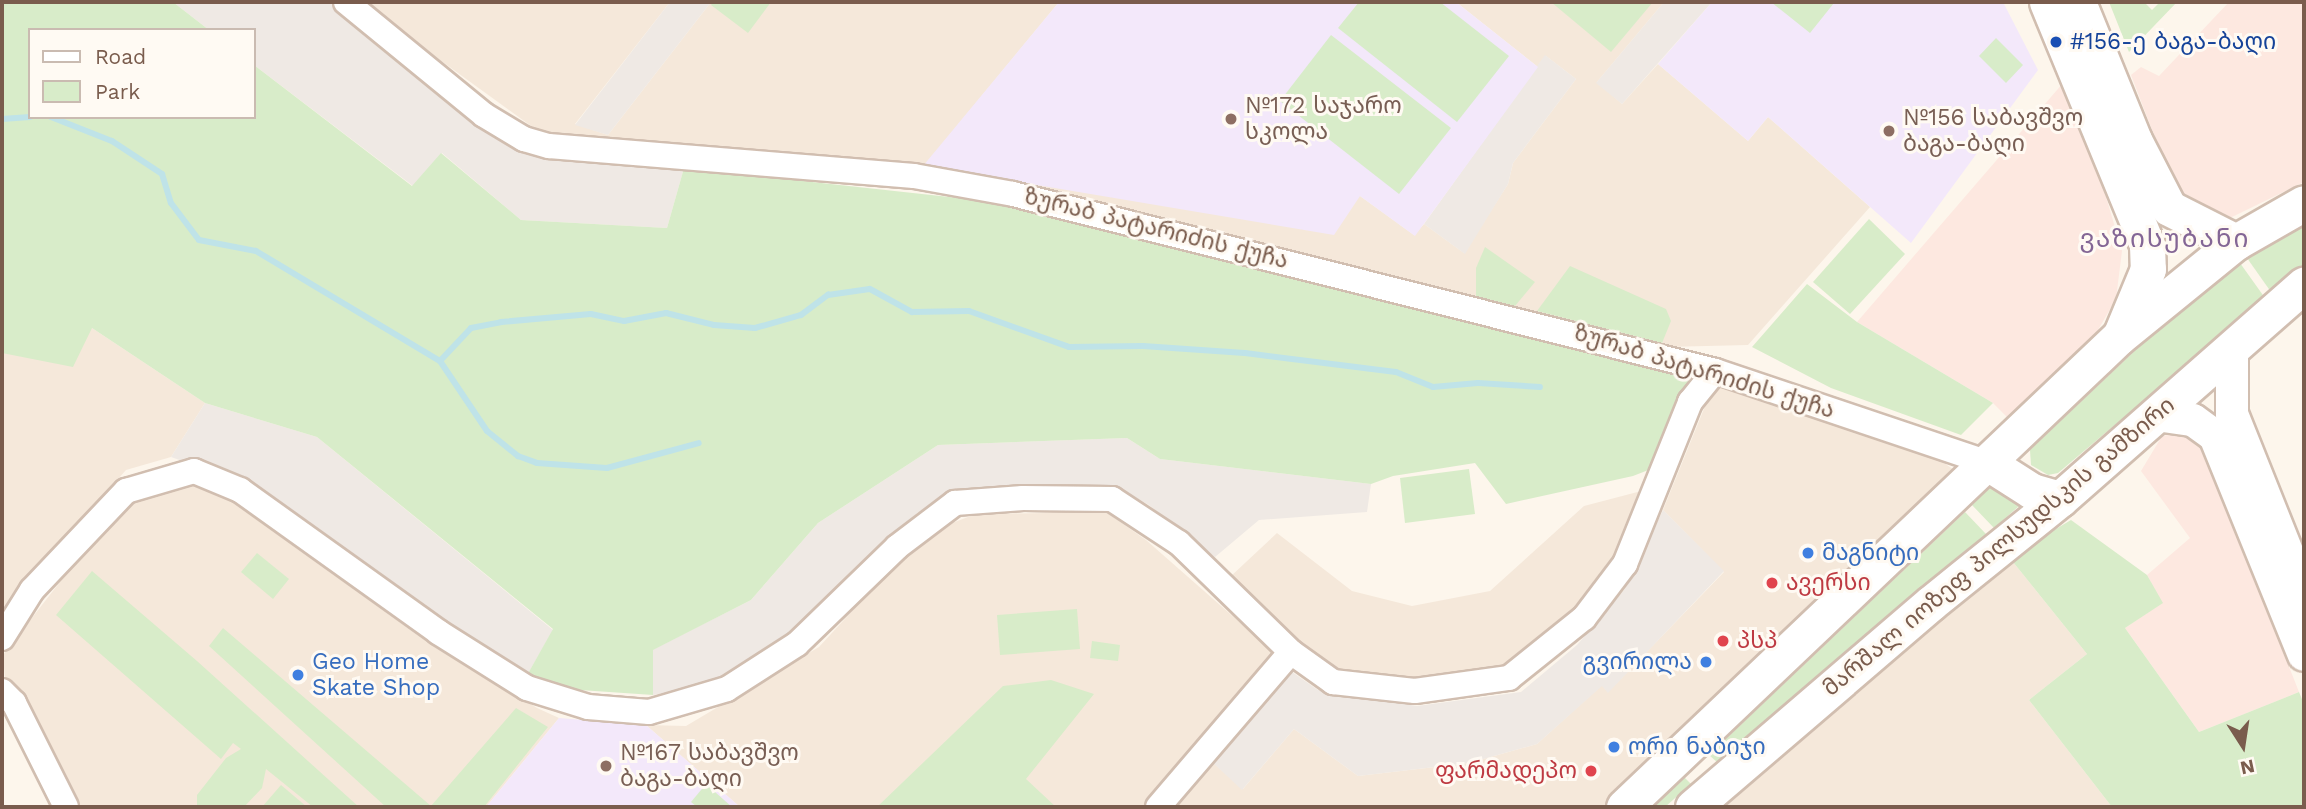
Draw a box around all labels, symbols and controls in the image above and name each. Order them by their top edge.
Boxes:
legend [28,28,256,119]
place label: #156-ე ბაგა-ბაღი [2070,28,2276,56]
marker: #156-ე ბაგა-ბაღი [2048,34,2064,50]
text: Road [95,44,146,69]
text: Park [95,79,140,104]
place label: №172 საჯარო სკოლა [1245,92,1402,146]
place label: №156 საბავშვო ბაგა-ბაღი [1903,104,2083,158]
marker: №172 საჯარო სკოლა [1223,111,1239,127]
marker: №156 საბავშვო ბაგა-ბაღი [1881,123,1897,139]
street label: ზურაბ პატარიძის ქუჩა [1021,183,1291,275]
district label: ვაზისუბანი [2081,223,2249,255]
street label: ზურაბ პატარიძის ქუჩა [1570,319,1838,425]
street label: მარშალ იოზეფ პილსუდსკის გამზირი [1817,392,2181,702]
place label: მაგნიტი [1822,539,1919,567]
marker: მაგნიტი [1800,545,1816,561]
place label: ავერსი [1786,569,1871,597]
marker: ავერსი [1764,575,1780,591]
place label: პსპ [1737,627,1777,655]
marker: პსპ [1715,633,1731,649]
place label: Geo Home Skate Shop [312,648,440,702]
place label: გვირილა [1582,648,1692,676]
marker: გვირილა [1698,654,1714,670]
marker: Geo Home Skate Shop [290,667,306,683]
north arrow [2208,711,2278,781]
place label: ორი ნაბიჯი [1628,733,1766,761]
place label: №167 საბავშვო ბაგა-ბაღი [620,739,799,793]
marker: ორი ნაბიჯი [1606,739,1622,755]
text: N [2238,754,2257,780]
place label: ფარმადეპო [1435,757,1577,785]
marker: №167 საბავშვო ბაგა-ბაღი [598,758,614,774]
marker: ფარმადეპო [1583,763,1599,779]

